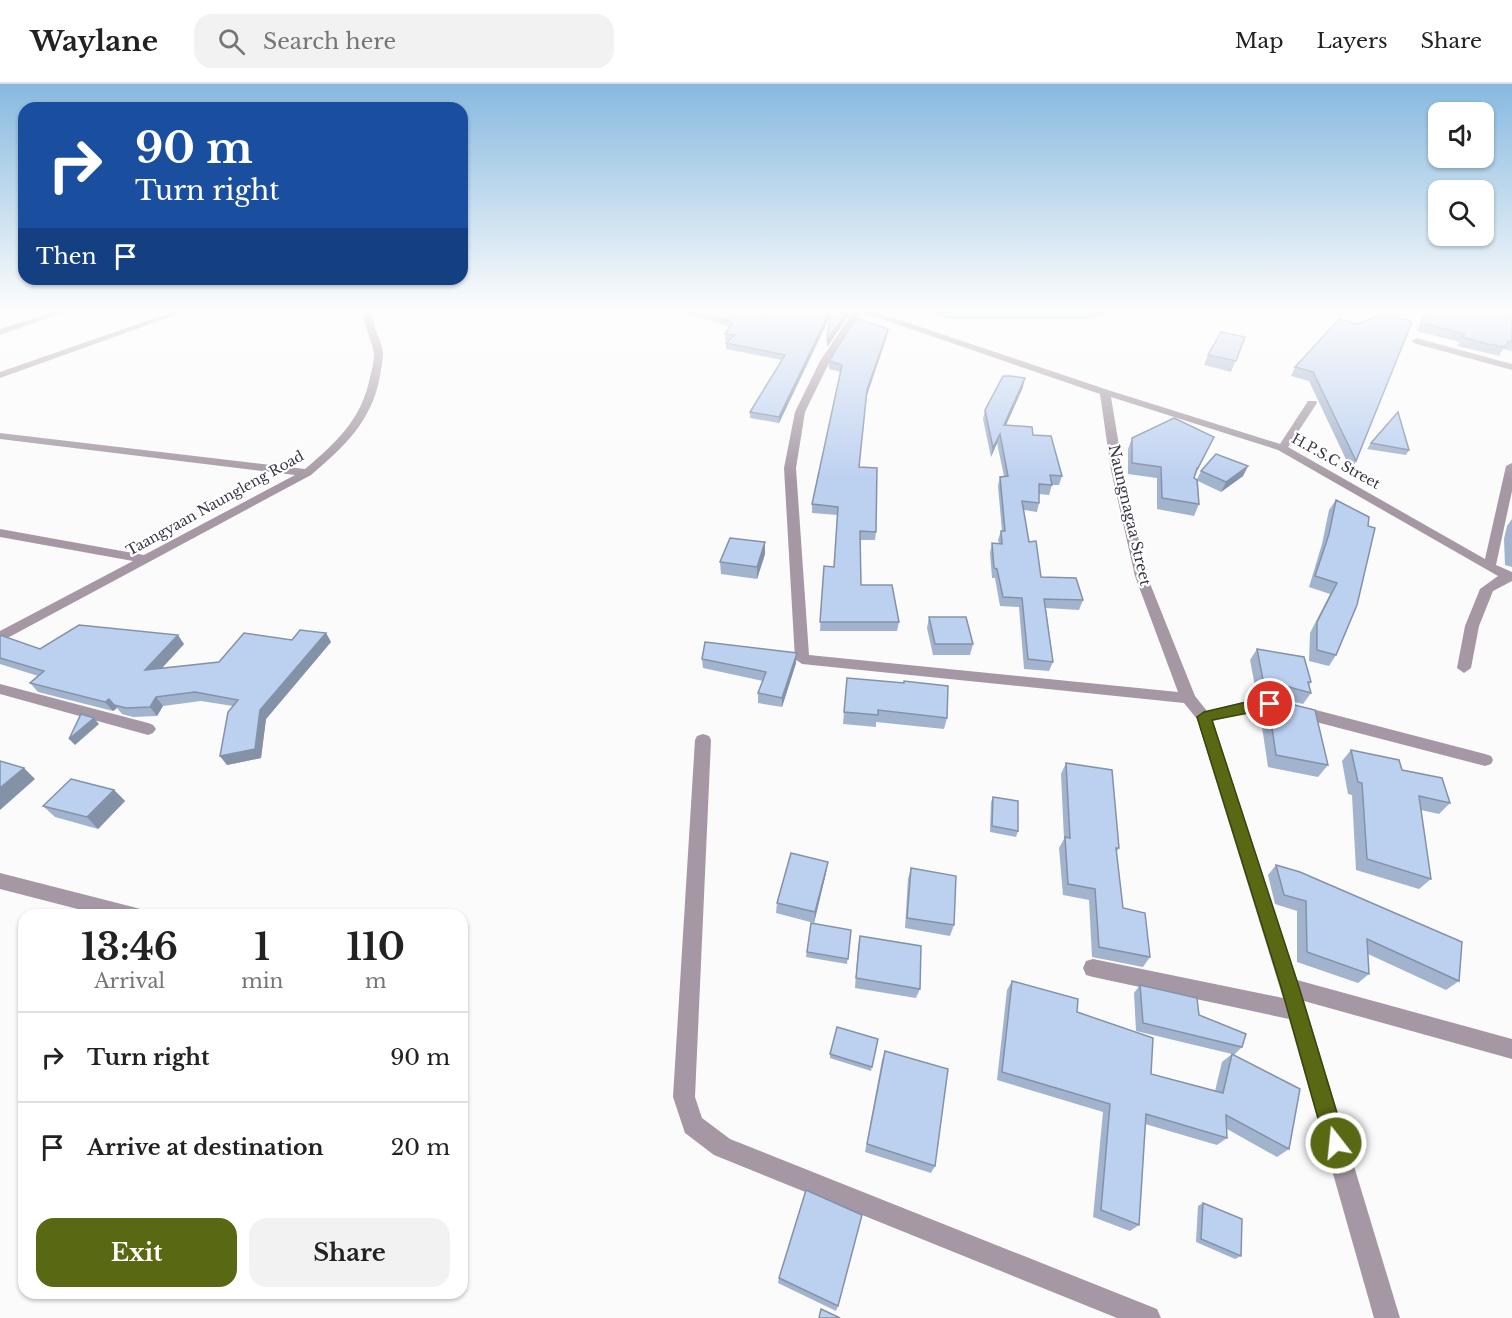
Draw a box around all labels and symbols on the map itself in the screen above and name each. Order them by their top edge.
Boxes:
street label: H.P.S.C Street [1288,429,1384,493]
street label: Naungnagaa Street [1105,443,1156,588]
street label: Taangyaan Naungleng Road [123,446,307,559]
pin [1244,678,1295,729]
position arrow [1304,1111,1368,1175]

